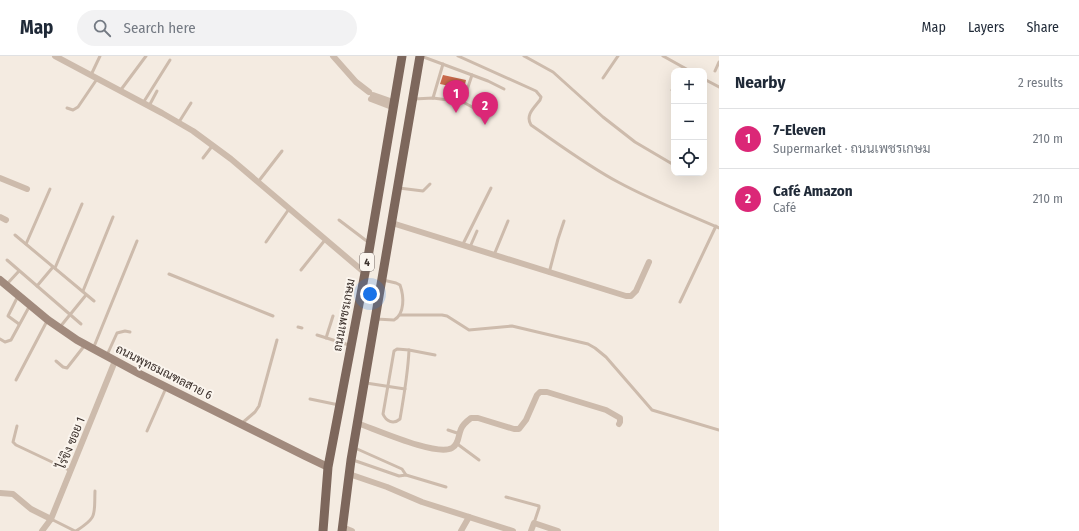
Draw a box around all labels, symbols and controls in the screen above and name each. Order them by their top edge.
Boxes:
search box [77,10,357,46]
text: Map [20,16,53,39]
icon: search [91,17,113,39]
text: Search here [123,19,196,37]
text: Map [922,19,946,36]
text: Layers [968,19,1004,36]
text: Share [1026,19,1059,36]
map controls [671,68,707,176]
button: + [671,68,707,104]
text: Nearby [735,72,786,93]
text: 2 results [1018,75,1063,90]
pin: 1 [443,80,469,113]
pin: 2 [472,92,498,125]
button: − [671,104,707,140]
text: 7-Eleven [773,121,826,139]
text: 1 [745,131,751,146]
text: 210 m [1033,131,1063,146]
button: locate [671,140,707,176]
text: Supermarket · ถนนเพชรเกษม [773,141,930,156]
text: Café Amazon [773,182,853,200]
text: 2 [745,191,751,206]
text: 210 m [1033,191,1063,206]
text: Café [773,200,796,215]
road number: 4 [360,253,374,271]
street label: ถนนเพชรเกษม [330,277,358,353]
your location [360,284,380,304]
street label: ถนนพุทธมณฑลสาย 6 [112,342,215,404]
street label: ไร่ขิง ซอย 1 [53,415,88,472]

